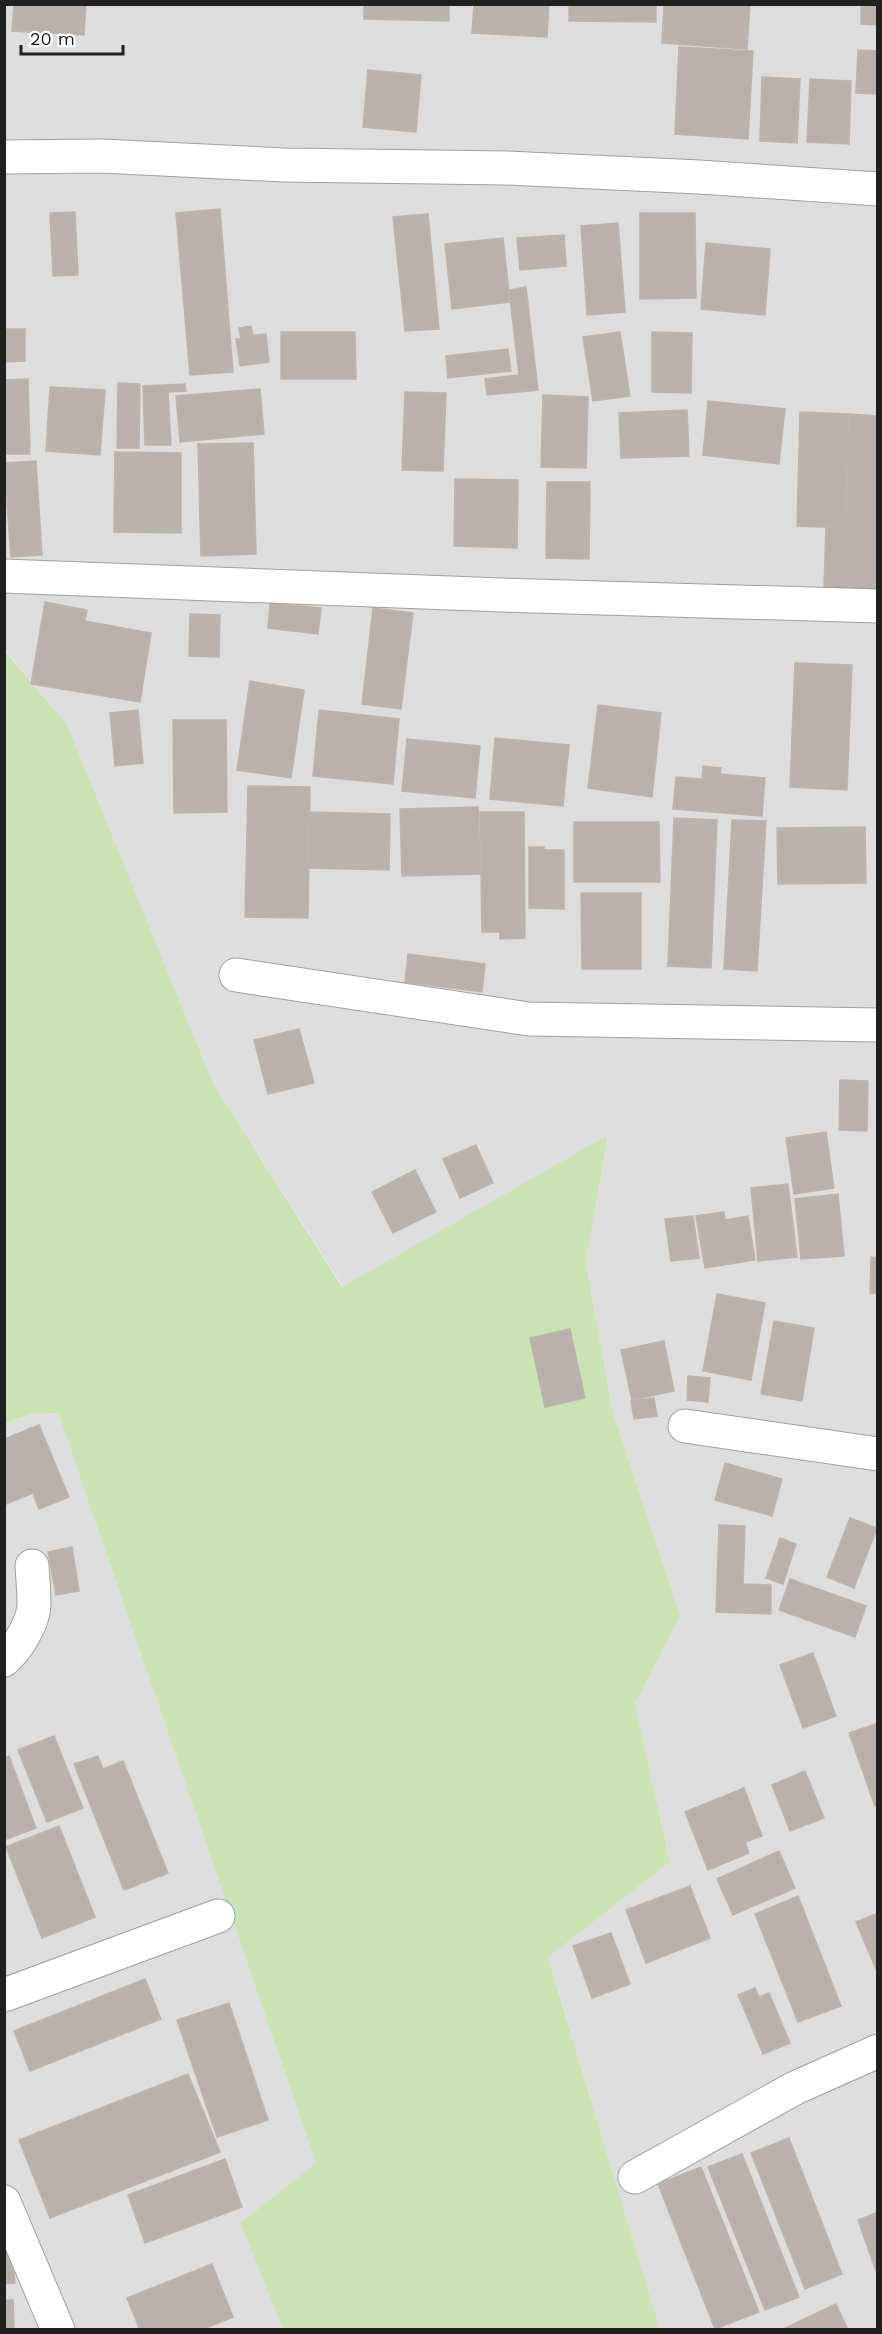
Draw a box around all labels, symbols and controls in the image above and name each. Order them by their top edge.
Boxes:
scale bar [21,18,123,56]
text: 20 m [30,28,75,49]

